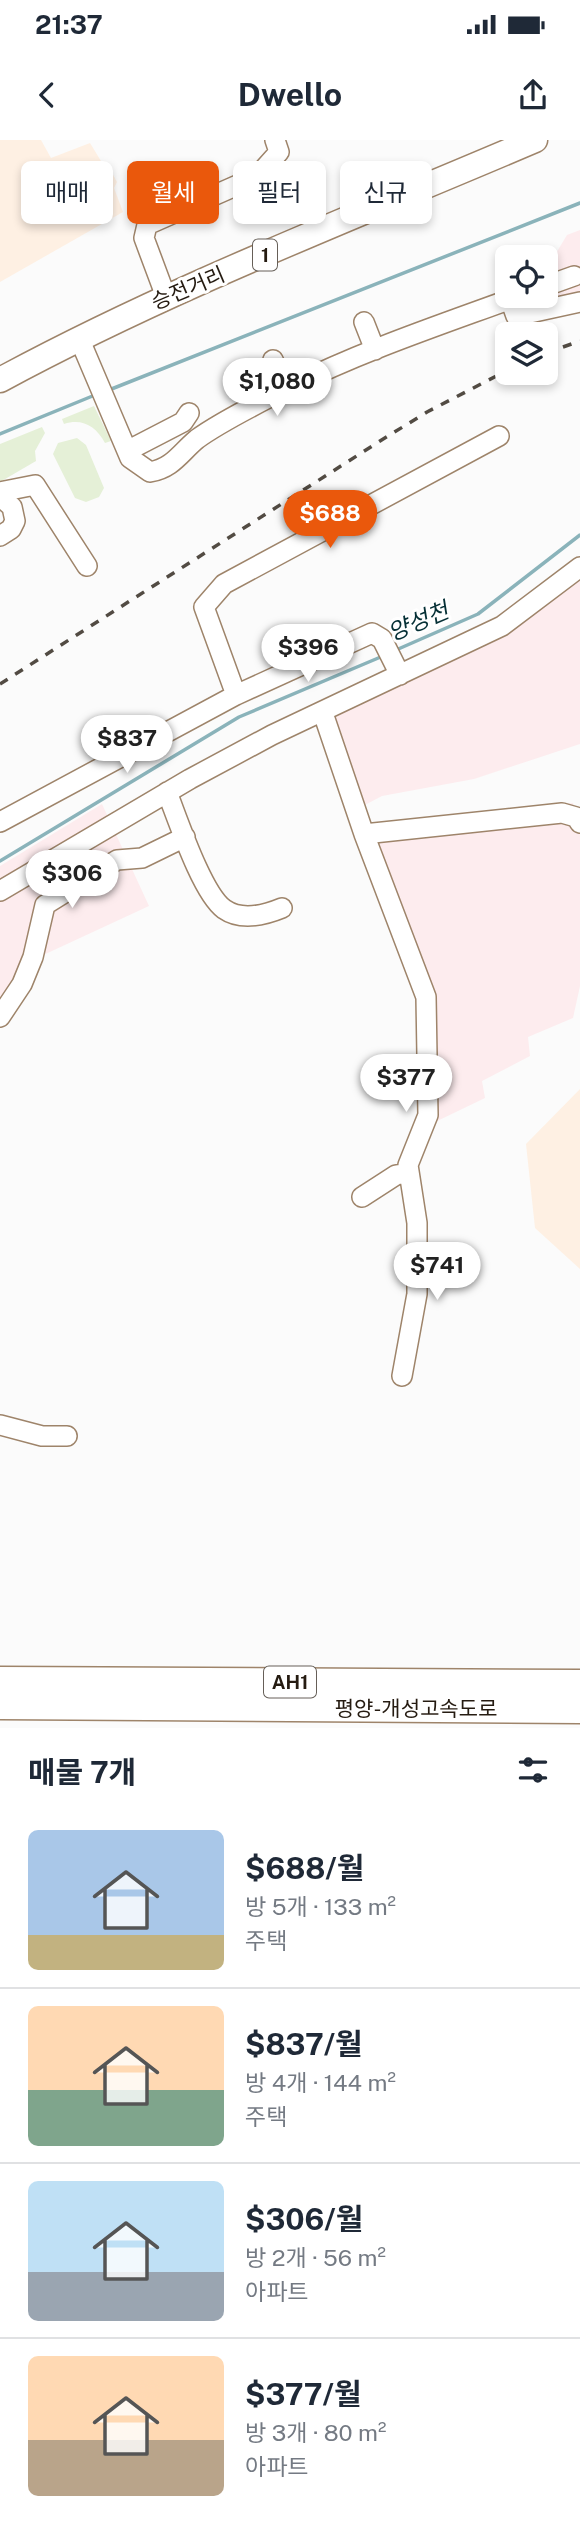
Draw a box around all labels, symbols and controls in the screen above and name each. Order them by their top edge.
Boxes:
text: 21:37 [35,9,103,40]
icon: back [28,76,66,114]
text: Dwello [238,76,342,113]
icon: share [514,76,552,114]
chip: 매매 [21,161,113,224]
chip: 월세 [127,161,219,224]
chip: 필터 [233,161,326,224]
chip: 신규 [340,161,432,224]
road number: 1 [253,239,277,270]
map controls [495,245,558,385]
button: locate [495,245,558,308]
street label: 승전거리 [148,261,228,315]
button: layers [495,322,558,385]
pin: $1,080 [220,358,334,418]
text: $1,080 [239,367,315,394]
pin: $688 [289,490,371,550]
text: $688 [299,499,361,526]
water label: 양성천 [384,595,455,646]
pin: $396 [267,624,349,684]
text: $396 [277,633,339,660]
pin: $837 [86,716,168,775]
text: $837 [97,724,157,751]
pin: $306 [31,850,113,910]
text: $306 [42,859,102,886]
pin: $377 [365,1054,447,1114]
text: $377 [376,1063,436,1090]
pin: $741 [396,1242,478,1302]
text: $741 [410,1251,464,1278]
road number: AH1 [264,1666,316,1698]
street label: 평양-개성고속도로 [335,1696,497,1721]
icon: filters [514,1751,552,1789]
text: 매물 7개 [28,1754,136,1790]
text: $688/월 [245,1850,364,1886]
icon: home [84,1858,168,1942]
text: 방 5개 · 133 m² [245,1893,396,1920]
text: 주택 [245,1927,287,1954]
text: $837/월 [245,2026,363,2062]
icon: home [84,2034,168,2118]
text: 방 4개 · 144 m² [245,2069,396,2096]
text: 주택 [245,2103,287,2130]
text: $306/월 [245,2201,363,2237]
icon: home [84,2209,168,2293]
text: 방 2개 · 56 m² [245,2244,386,2271]
text: 아파트 [245,2278,308,2305]
text: $377/월 [245,2376,362,2412]
icon: home [84,2384,168,2468]
text: 방 3개 · 80 m² [245,2419,386,2446]
text: 아파트 [245,2453,308,2480]

